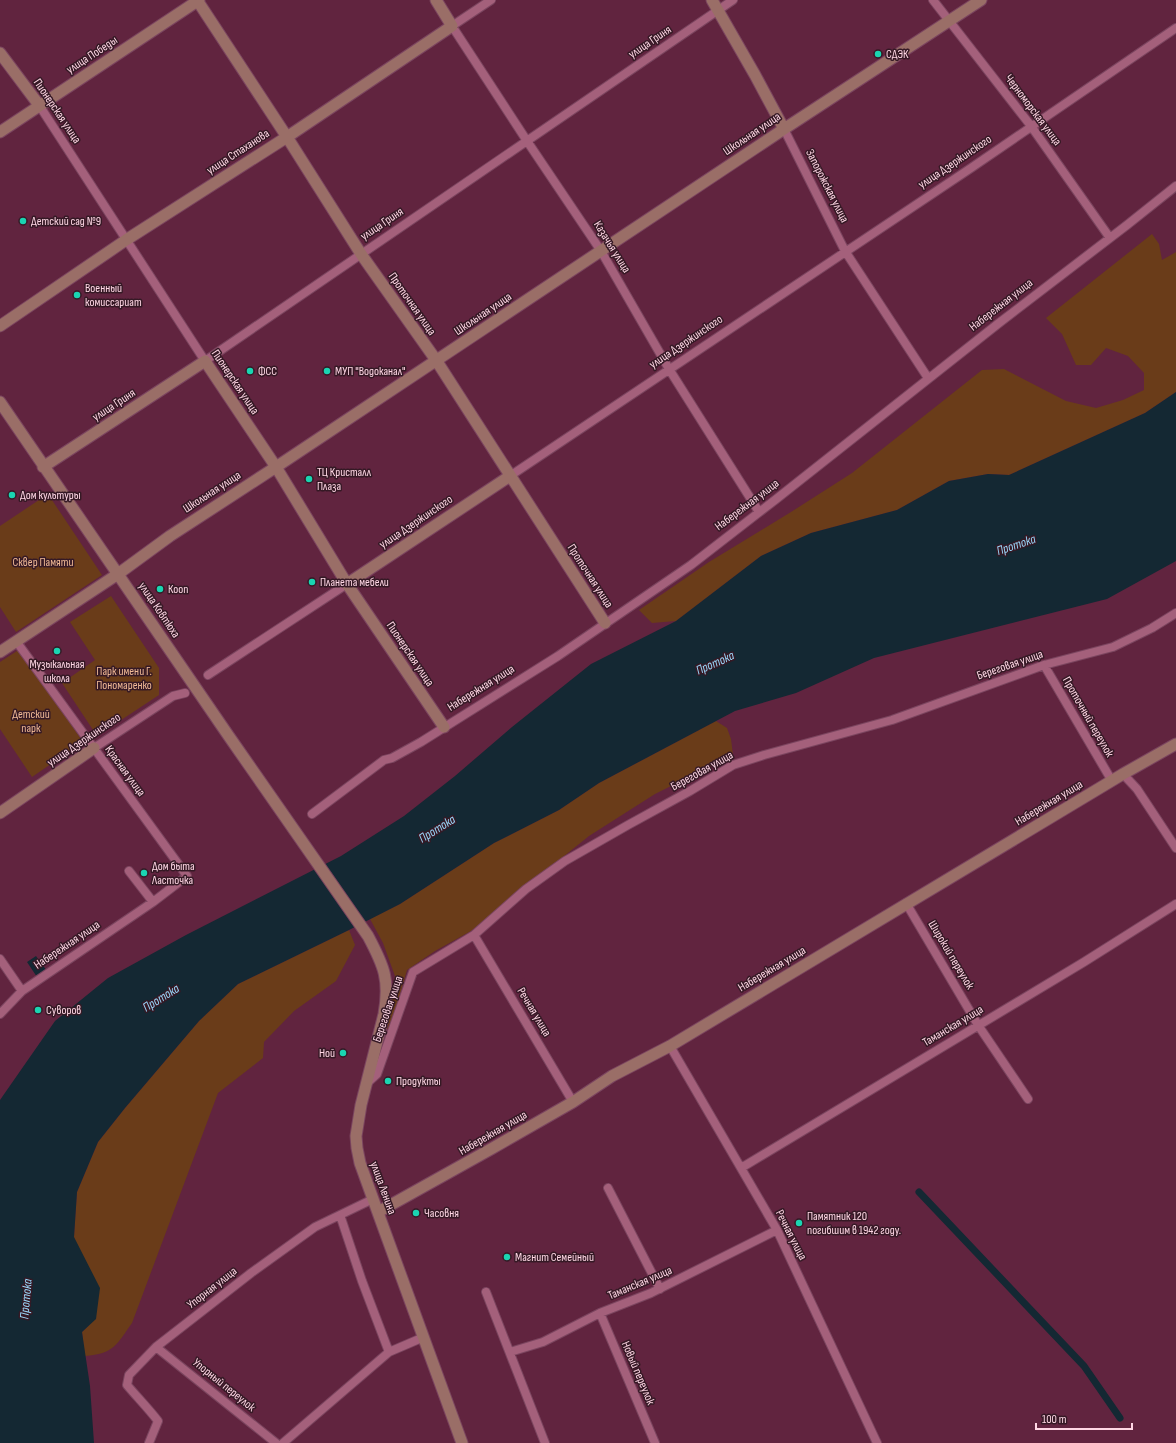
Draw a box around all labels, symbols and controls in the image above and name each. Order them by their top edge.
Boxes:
street label: улица Гриня [626,22,675,62]
street label: улица Победы [64,33,121,77]
place label: СДЭК [886,47,909,62]
marker: СДЭК [873,49,883,59]
street label: Черноморская улица [1001,71,1065,149]
street label: Пионерская улица [30,76,84,147]
street label: Школьная улица [720,109,784,159]
street label: улица Стаханова [204,126,273,178]
street label: улица Дзержинского [915,132,995,192]
street label: Запорожская улица [802,147,852,226]
street label: улица Гриня [358,204,407,244]
place label: Детский сад №9 [31,214,101,229]
marker: Детский сад №9 [18,216,28,226]
street label: Казачья улица [590,218,634,276]
street label: Проточная улица [385,270,439,339]
street label: Набережная улица [966,275,1036,334]
place label: Военный комиссариат [85,281,142,310]
street label: Школьная улица [451,289,515,339]
marker: Военный комиссариат [72,290,82,300]
street label: улица Дзержинского [646,312,726,372]
street label: Пионерская улица [208,347,262,418]
place label: ФСС [258,364,277,379]
place label: МУП "Водоканал" [335,364,405,379]
marker: ФСС [245,366,255,376]
marker: МУП "Водоканал" [322,366,332,376]
street label: улица Гриня [90,385,139,424]
place label: ТЦ Кристалл Плаза [317,465,372,494]
street label: Школьная улица [180,468,244,516]
marker: ТЦ Кристалл Плаза [304,474,314,484]
street label: Набережная улица [712,476,782,534]
place label: Дом культуры [20,488,81,503]
marker: Дом культуры [7,490,17,500]
street label: улица Дзержинского [376,492,456,552]
water label: Протока [994,531,1038,559]
street label: Проточная улица [564,541,616,611]
park label: Сквер Памяти [12,555,74,570]
place label: Планета мебели [320,575,389,590]
marker: Планета мебели [307,577,317,587]
street label: улица Ковтюха [135,579,183,641]
place label: Кооп [168,582,188,597]
marker: Кооп [155,584,165,594]
street label: Пионерская улица [383,619,437,690]
marker: Музыкальная школа [52,646,62,656]
water label: Протока [693,647,737,679]
street label: Береговая улица [975,647,1045,683]
place label: Музыкальная школа [29,657,85,686]
street label: Набережная улица [445,661,518,715]
park label: Парк имени Г. Пономаренко [96,664,152,693]
street label: Проточный переулок [1059,674,1117,760]
park label: Детский парк [12,707,50,736]
street label: улица Дзержинского [44,710,124,770]
street label: Красная улица [101,743,149,800]
street label: Береговая улица [668,748,736,794]
street label: Набережная улица [1012,777,1086,829]
water label: Протока [416,811,459,846]
place label: Дом быта Ласточка [151,859,195,888]
marker: Дом быта Ласточка [139,868,149,878]
street label: Набережная улица [31,917,103,973]
street label: Широкий переулок [925,918,978,993]
street label: Набережная улица [735,943,809,995]
street label: Береговая улица [370,974,406,1044]
water label: Протока [140,980,183,1015]
street label: Речная улица [514,985,555,1039]
street label: Таманская улица [920,1002,986,1050]
place label: Суворов [46,1003,81,1018]
marker: Суворов [33,1005,43,1015]
place label: Ной [319,1046,335,1061]
marker: Ной [338,1048,348,1058]
place label: Продукты [396,1074,441,1089]
marker: Продукты [383,1076,393,1086]
street label: Набережная улица [456,1107,530,1159]
street label: улица Ленина [367,1160,400,1217]
place label: Часовня [424,1206,459,1221]
street label: Речная улица [772,1207,810,1263]
marker: Часовня [411,1208,421,1218]
place label: Памятник 120 погибшим в 1942 году. [807,1209,901,1238]
marker: Памятник 120 погибшим в 1942 году. [794,1218,804,1228]
place label: Магнит Семейный [515,1250,594,1265]
marker: Магнит Семейный [502,1252,512,1262]
street label: Таманская улица [606,1263,675,1303]
street label: Упорная улица [184,1264,240,1312]
water label: Протока [16,1277,36,1320]
street label: Новый переулок [618,1339,658,1408]
street label: Упорный переулок [190,1355,259,1415]
scale bar [1036,1405,1132,1431]
text: 100 m [1042,1412,1067,1427]

